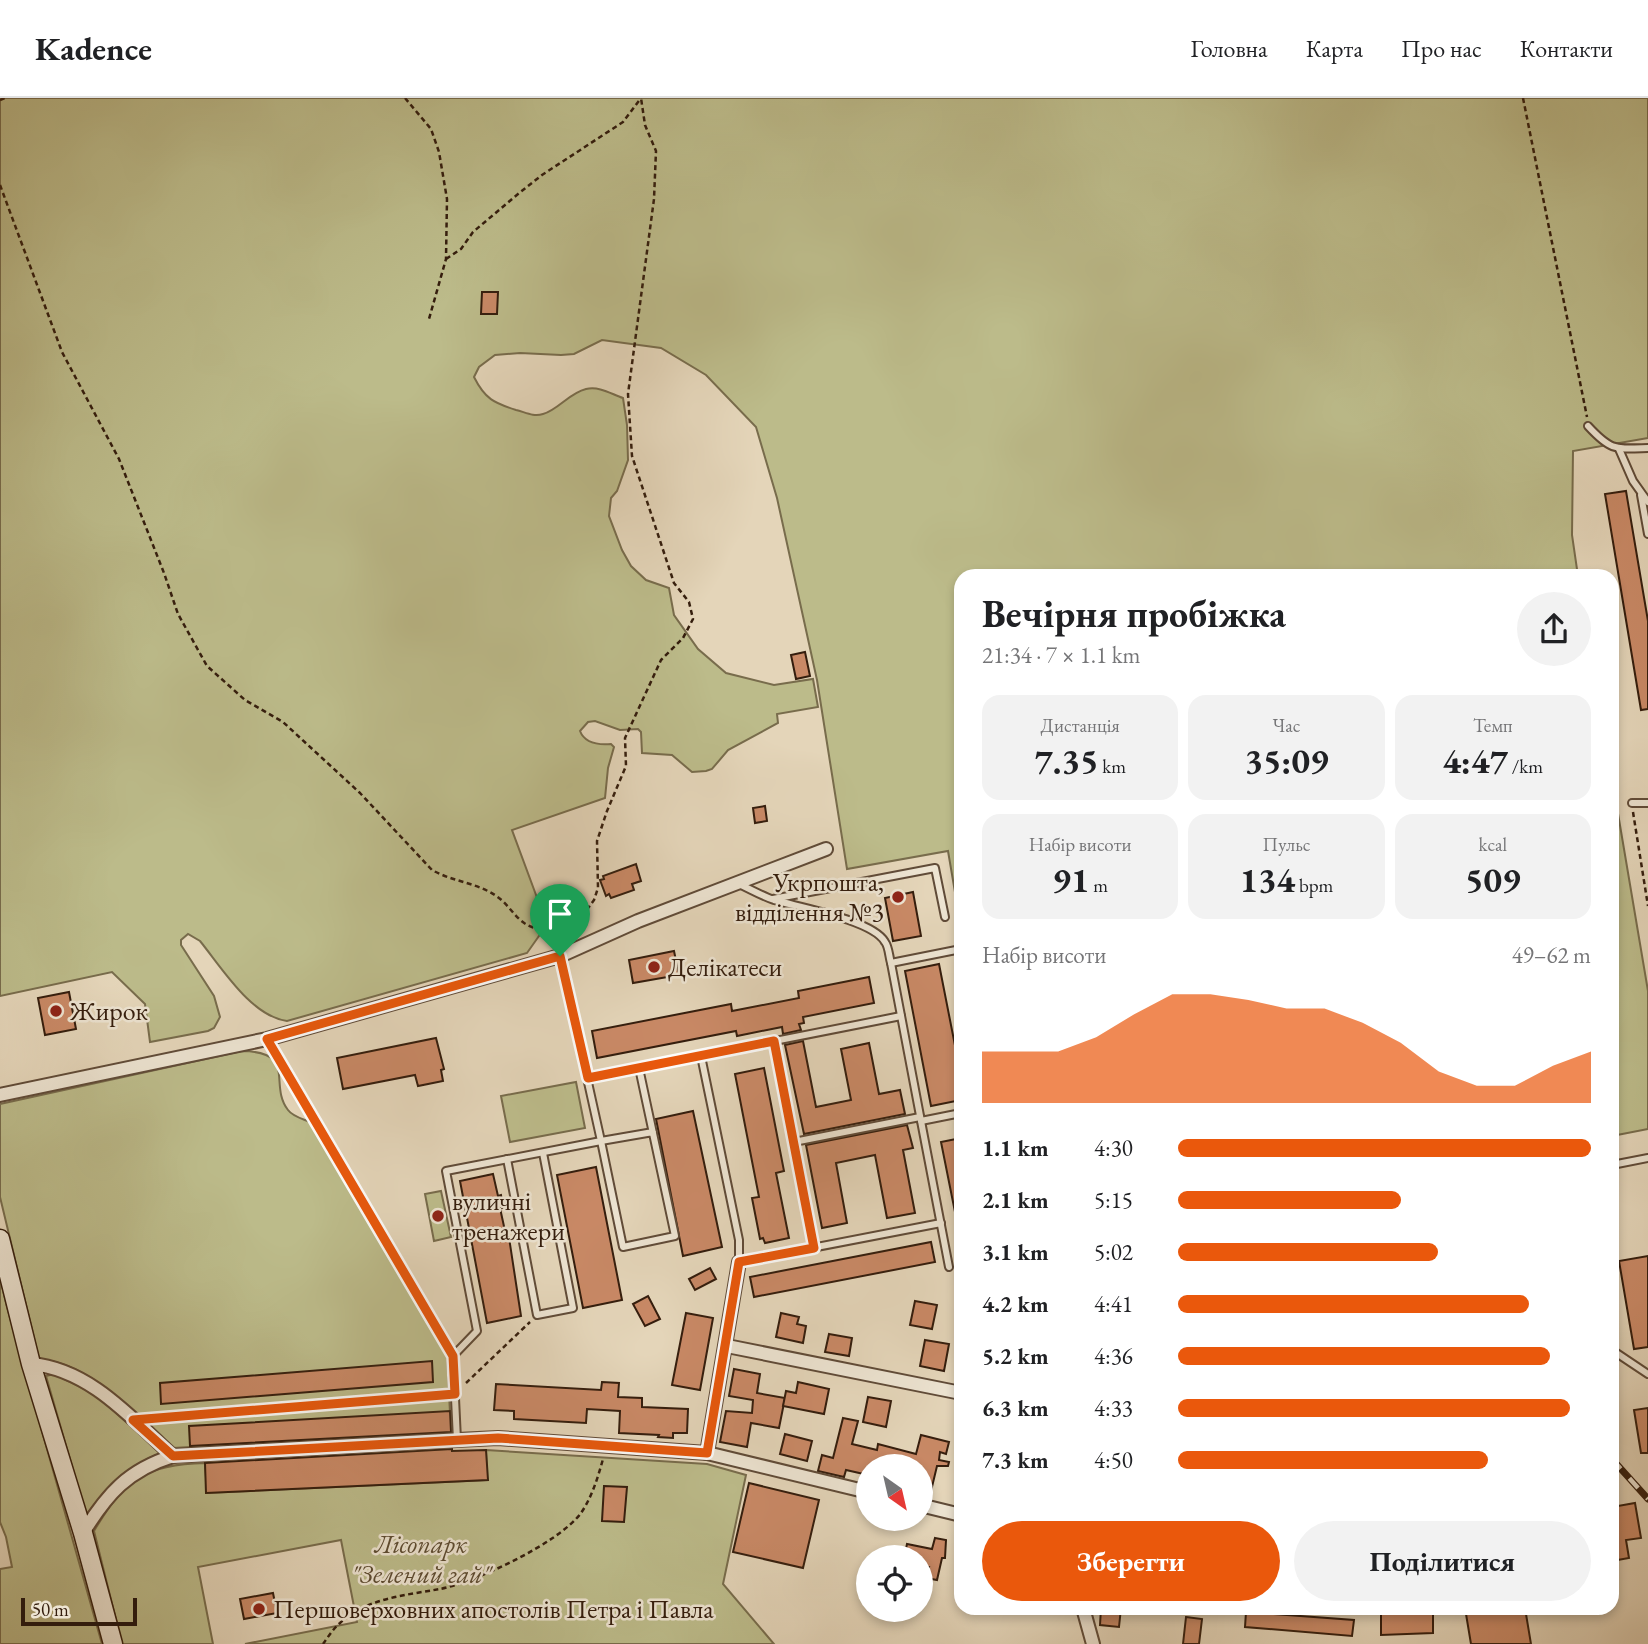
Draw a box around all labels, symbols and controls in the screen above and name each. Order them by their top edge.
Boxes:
text: Kadence [35,27,152,70]
text: Головна [1190,33,1268,64]
text: Карта [1306,33,1363,64]
text: Про нас [1401,33,1482,64]
text: Контакти [1520,33,1613,64]
text: Вечірня пробіжка [982,589,1286,638]
button: share [1517,592,1591,666]
text: 21:34 · 7 × 1.1 km [982,640,1140,670]
text: Дистанція [1040,713,1120,738]
text: Час [1272,713,1301,738]
text: Темп [1473,713,1513,738]
text: 7.35 [1034,738,1099,783]
text: 35:09 [1245,738,1328,783]
text: 4:47 [1443,738,1508,783]
text: km [1099,754,1126,779]
text: /km [1508,754,1543,779]
text: Набір висоти [1029,832,1132,857]
text: Пульс [1262,832,1311,857]
text: kcal [1479,832,1507,857]
text: 91 [1052,857,1089,902]
text: 134 [1240,857,1295,902]
text: 509 [1465,857,1521,902]
place label: Укрпошта, відділення №3 [735,865,884,929]
text: m [1089,873,1108,898]
text: bpm [1295,873,1333,898]
pin [530,884,590,956]
marker: Укрпошта, відділення №3 [890,889,906,905]
icon: arrive [541,895,579,933]
text: Набір висоти [982,940,1106,970]
text: 49–62 m [1512,940,1591,970]
place label: Делікатеси [668,950,782,984]
marker: Делікатеси [646,959,662,975]
place label: Жирок [69,994,149,1028]
marker: Жирок [48,1003,64,1019]
text: 1.1 km [982,1133,1049,1163]
text: 4:30 [1094,1133,1133,1163]
place label: вуличні тренажери [452,1184,565,1248]
text: 2.1 km [982,1185,1049,1215]
text: 5:15 [1094,1185,1133,1215]
marker: вуличні тренажери [430,1208,446,1224]
text: 3.1 km [982,1237,1049,1267]
text: 5:02 [1094,1237,1133,1267]
text: 4.2 km [982,1289,1049,1319]
text: 4:41 [1094,1289,1133,1319]
text: 5.2 km [982,1341,1049,1371]
text: 4:36 [1094,1341,1133,1371]
text: 6.3 km [982,1393,1049,1423]
text: 4:33 [1094,1393,1133,1423]
text: 7.3 km [982,1445,1049,1475]
text: 4:50 [1094,1445,1133,1475]
north arrow [856,1454,933,1531]
map controls [856,1454,933,1622]
button: Зберегти [982,1521,1280,1601]
button: Поділитися [1294,1521,1591,1601]
park label: Лісопарк "Зелений гай" [351,1527,493,1591]
button: locate [856,1545,933,1622]
place label: Першоверховних апостолів Петра і Павла [273,1592,714,1626]
scale bar [21,1595,136,1627]
text: 50 m [32,1597,69,1622]
marker: Першоверховних апостолів Петра і Павла [251,1601,267,1617]

